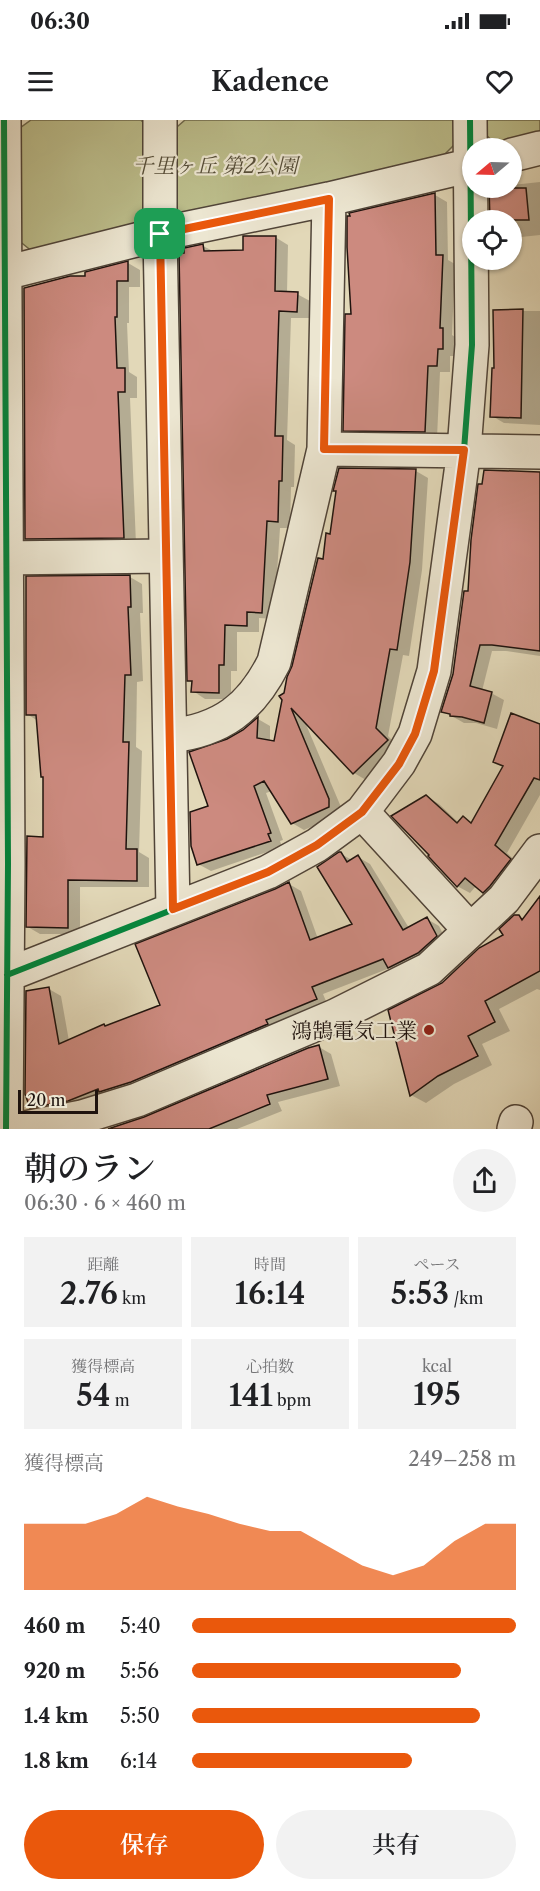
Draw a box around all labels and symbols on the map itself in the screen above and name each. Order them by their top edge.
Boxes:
north arrow [462,138,522,198]
park label: 千里ヶ丘 第2公園 [132,153,301,178]
pin [134,208,185,259]
place label: 鴻鵠電気工業 [291,1018,417,1043]
marker: 鴻鵠電気工業 [422,1023,436,1037]
scale bar [18,1087,98,1115]

